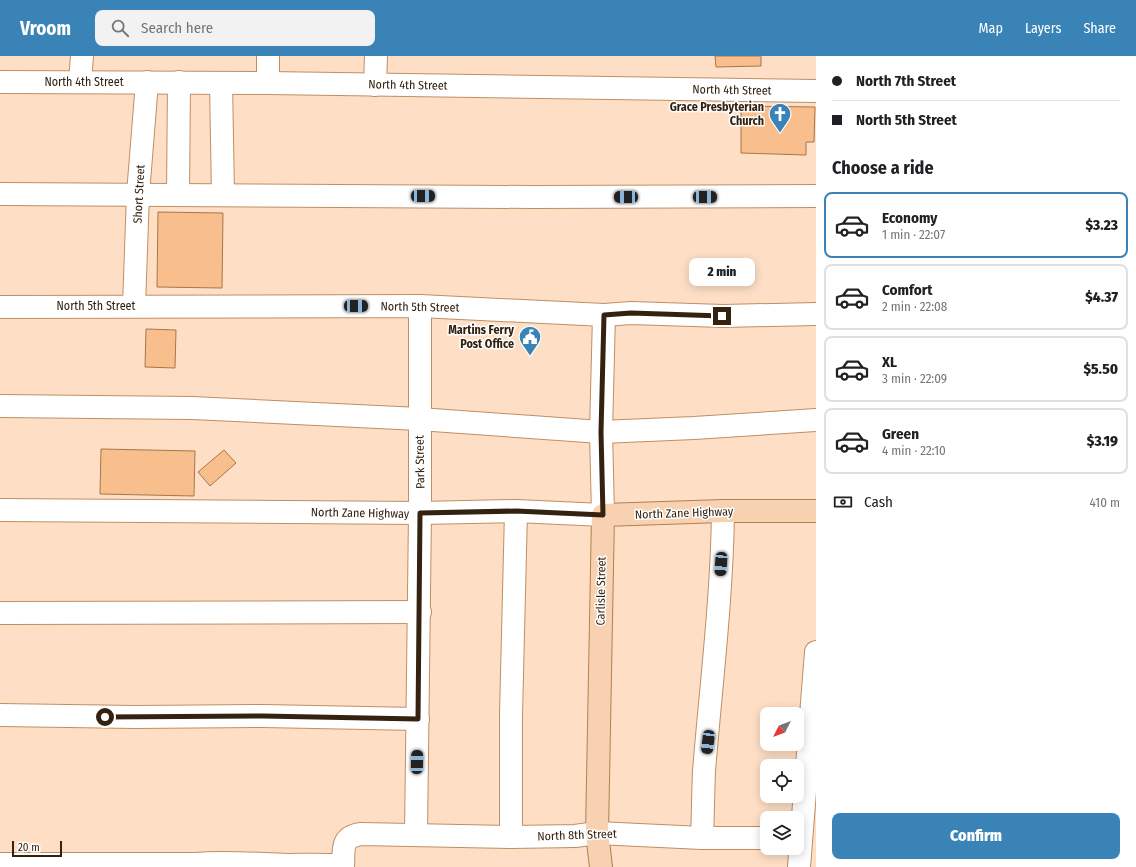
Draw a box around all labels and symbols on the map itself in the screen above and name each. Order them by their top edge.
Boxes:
street label: North 4th Street [44,75,124,89]
street label: North 4th Street [368,77,448,93]
street label: North 4th Street [692,82,772,98]
place label: Grace Presbyterian Church [670,100,764,128]
church icon: Grace Presbyterian Church [767,101,793,134]
street label: Short Street [130,164,148,224]
car [411,190,435,202]
car [614,191,638,203]
car [693,191,717,203]
callout: 2 min [689,258,755,286]
street label: North 5th Street [57,299,135,313]
street label: North 5th Street [380,299,460,315]
car [344,300,368,312]
route end [713,307,731,325]
place label: Martins Ferry Post Office [448,323,514,351]
public building icon: Martins Ferry Post Office [517,324,543,357]
street label: Park Street [413,435,427,489]
street label: North Zane Highway [635,504,734,522]
street label: North Zane Highway [311,505,410,521]
car [714,552,728,576]
street label: Carlisle Street [593,556,609,625]
north arrow [760,707,804,751]
route start [96,708,114,726]
car [701,729,715,755]
car [411,750,423,774]
street label: North 8th Street [537,827,617,843]
scale bar [12,839,62,858]

